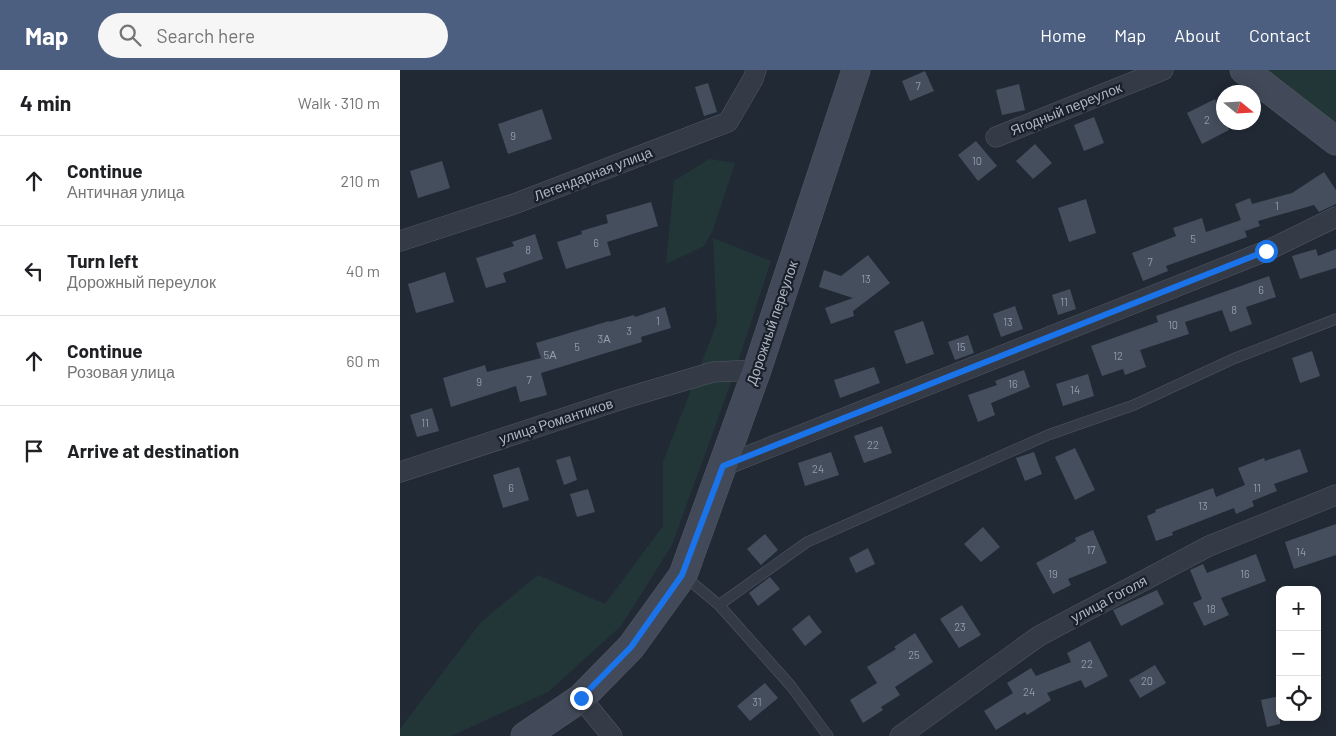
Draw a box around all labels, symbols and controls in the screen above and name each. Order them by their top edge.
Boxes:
search box [98,13,448,58]
text: Map [25,21,68,50]
icon: search [116,21,144,49]
text: Search here [156,24,255,47]
text: Home [1040,24,1086,46]
text: Map [1114,24,1146,46]
text: About [1174,24,1221,46]
text: Contact [1249,24,1311,46]
street label: Ягодный переулок [1008,78,1125,139]
house number: 7 [915,79,921,92]
north arrow [1216,85,1261,130]
text: 4 min [20,90,71,115]
text: Walk · 310 m [298,93,380,112]
house number: 2 [1204,113,1210,126]
house number: 9 [510,129,516,142]
street label: Легендарная улица [531,143,655,204]
house number: 10 [972,154,982,167]
text: Continue [67,159,143,182]
icon: ahead [20,167,48,195]
text: 210 m [341,171,380,190]
text: Античная улица [67,182,185,201]
house number: 1 [1275,199,1279,212]
house number: 5 [1190,232,1196,245]
house number: 6 [593,236,599,249]
route start [1255,240,1278,263]
house number: 8 [525,243,531,256]
text: Turn left [67,249,138,272]
house number: 7 [1147,255,1153,268]
icon: left [20,257,48,285]
street label: Дорожный переулок [742,258,801,387]
text: 40 m [346,261,380,280]
text: Дорожный переулок [67,272,216,291]
house number: 13 [861,272,871,285]
house number: 6 [1258,283,1264,296]
house number: 11 [1060,295,1068,308]
house number: 8 [1231,303,1237,316]
house number: 1 [656,314,660,327]
house number: 13 [1003,315,1013,328]
house number: 10 [1168,318,1178,331]
house number: 3 [626,324,632,337]
house number: 3А [597,332,611,345]
text: Continue [67,339,143,362]
house number: 5 [574,340,580,353]
house number: 15 [956,340,966,353]
icon: ahead [20,347,48,375]
house number: 5А [544,348,557,361]
house number: 12 [1113,349,1123,362]
text: 60 m [346,351,380,370]
text: Розовая улица [67,362,175,381]
house number: 7 [526,373,532,386]
house number: 9 [476,375,482,388]
house number: 16 [1008,377,1018,390]
house number: 14 [1070,383,1080,396]
street label: улица Романтиков [497,394,615,447]
house number: 11 [421,416,429,429]
icon: arrive [20,437,48,465]
house number: 22 [867,438,879,451]
text: Arrive at destination [67,439,239,462]
house number: 24 [812,462,824,475]
house number: 6 [508,481,514,494]
house number: 11 [1253,481,1261,494]
house number: 13 [1198,499,1208,512]
house number: 17 [1086,543,1096,556]
house number: 14 [1296,545,1306,558]
house number: 19 [1048,567,1058,580]
house number: 16 [1240,567,1250,580]
street label: улица Гоголя [1068,571,1150,626]
map controls [1276,586,1321,721]
button: + [1276,586,1321,631]
house number: 18 [1206,602,1216,615]
house number: 23 [954,620,966,633]
button: − [1276,631,1321,676]
house number: 25 [908,648,920,661]
house number: 22 [1081,657,1093,670]
house number: 20 [1141,674,1153,687]
button: locate [1276,676,1321,721]
house number: 24 [1023,685,1035,698]
route end [570,687,593,710]
house number: 31 [752,695,762,708]

